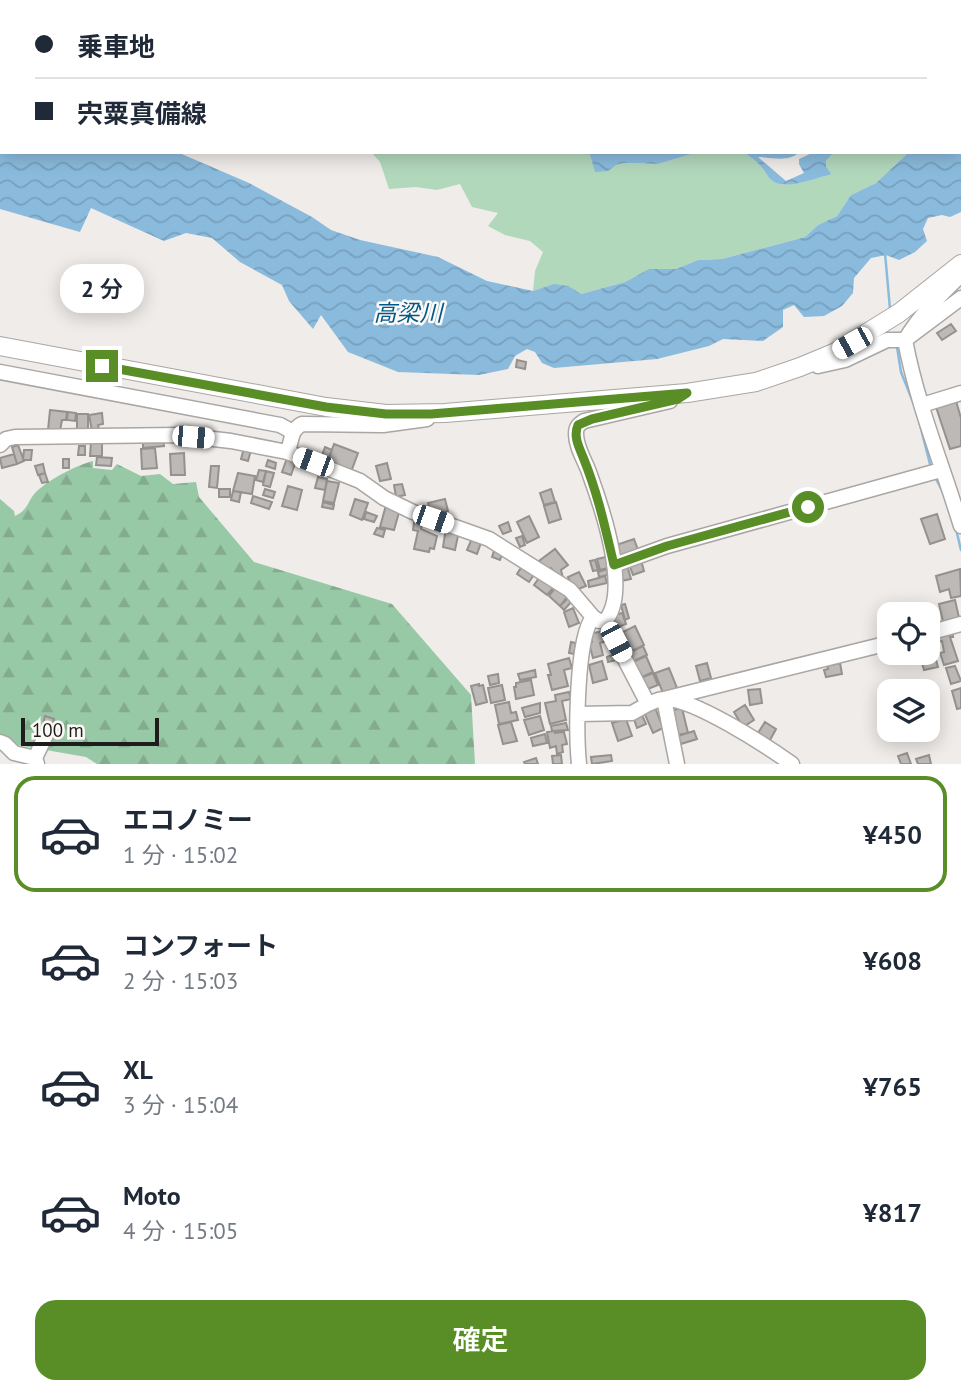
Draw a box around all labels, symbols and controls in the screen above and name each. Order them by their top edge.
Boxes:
text: 乗車地 [77,30,155,63]
text: 宍粟真備線 [77,97,207,130]
callout: 2 分 [60,264,144,314]
text: 2 分 [81,274,123,303]
water label: 高梁川 [374,298,446,327]
car [829,324,876,362]
route end [86,350,118,382]
car [172,425,215,449]
car [290,445,337,479]
route start [792,491,824,523]
car [410,502,457,536]
map controls [877,602,940,742]
button: locate [877,602,940,665]
car [597,619,636,665]
button: layers [877,679,940,742]
scale bar [21,715,159,747]
text: 100 m [32,718,84,742]
icon: car [39,803,102,866]
text: エコノミー [123,803,253,836]
text: ¥450 [863,818,922,851]
text: 1 分 · 15:02 [123,840,238,869]
icon: car [39,929,102,992]
text: コンフォート [123,929,278,962]
text: ¥608 [863,944,922,977]
text: 2 分 · 15:03 [123,966,238,995]
text: XL [123,1053,153,1086]
icon: car [39,1055,102,1118]
text: ¥765 [863,1070,922,1103]
text: 3 分 · 15:04 [123,1090,238,1119]
text: Moto [123,1179,181,1212]
icon: car [39,1181,102,1244]
text: ¥817 [863,1196,922,1229]
text: 4 分 · 15:05 [123,1216,238,1245]
button: 確定 [35,1300,926,1380]

